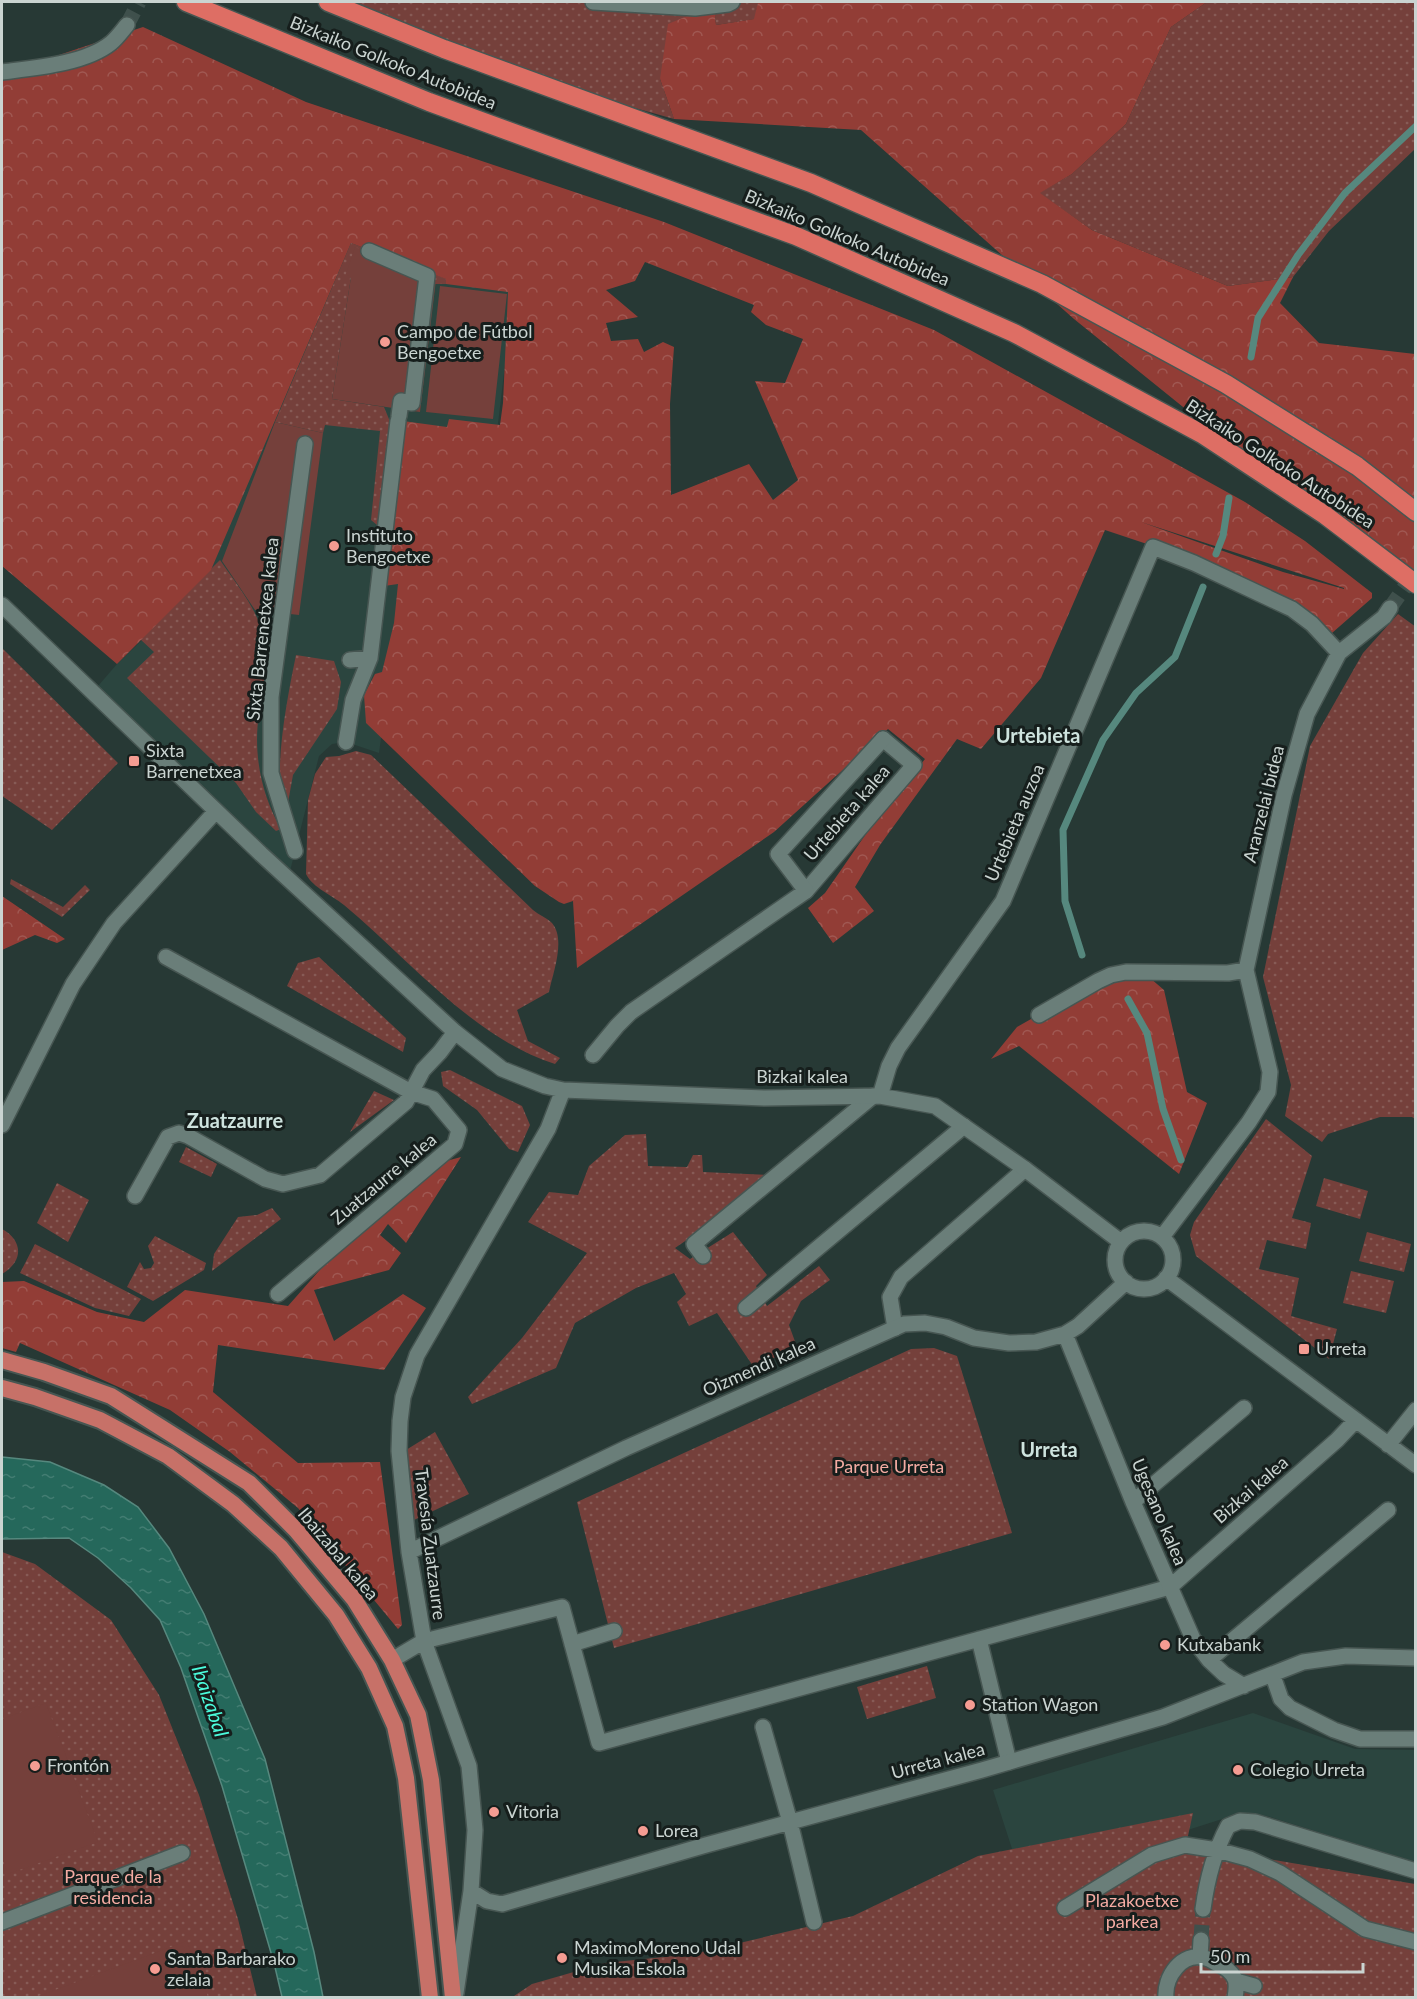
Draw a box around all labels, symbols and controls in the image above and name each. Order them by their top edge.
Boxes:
street label: Bizkaiko Golkoko Autobidea [287,11,500,114]
street label: Bizkaiko Golkoko Autobidea [742,184,953,290]
place label: Campo de Fútbol Bengoetxe [397,320,532,363]
marker: Campo de Fútbol Bengoetxe [378,335,392,349]
street label: Bizkaiko Golkoko Autobidea [1182,394,1379,532]
place label: Instituto Bengoetxe [346,524,430,567]
street label: Sixta Barrenetxea kalea [241,536,283,722]
marker: Instituto Bengoetxe [327,539,341,553]
district label: Urtebieta [996,723,1080,747]
place label: Sixta Barrenetxea [146,739,242,782]
street label: Aranzelai bidea [1238,743,1288,865]
marker: Sixta Barrenetxea [127,754,141,768]
street label: Urtebieta kalea [799,760,894,865]
street label: Urtebieta auzoa [979,761,1049,885]
street label: Bizkai kalea [756,1065,848,1087]
district label: Zuatzaurre [187,1108,284,1132]
street label: Zuatzaurre kalea [326,1128,440,1229]
street label: Oizmendi kalea [699,1331,818,1401]
place label: Urreta [1316,1337,1367,1359]
marker: Urreta [1297,1342,1311,1356]
district label: Urreta [1020,1437,1078,1461]
street label: Bizkai kalea [1209,1451,1292,1528]
park label: Parque Urreta [834,1455,944,1477]
street label: Ugesano kalea [1128,1455,1192,1568]
street label: Travesía Zuatzaurre [411,1467,451,1621]
street label: Ibaizabal kalea [294,1503,384,1604]
place label: Kutxabank [1177,1633,1262,1655]
marker: Kutxabank [1158,1638,1172,1652]
water label: Ibaizabal [187,1662,235,1740]
place label: Station Wagon [982,1693,1098,1715]
marker: Station Wagon [963,1698,977,1712]
street label: Urreta kalea [889,1737,987,1783]
place label: Frontón [47,1754,109,1776]
place label: Colegio Urreta [1250,1758,1365,1780]
marker: Frontón [28,1759,42,1773]
marker: Colegio Urreta [1231,1763,1245,1777]
place label: Vitoria [506,1800,559,1822]
marker: Vitoria [487,1805,501,1819]
place label: Lorea [655,1819,698,1841]
marker: Lorea [636,1824,650,1838]
park label: Parque de la residencia [64,1865,162,1908]
park label: Plazakoetxe parkea [1085,1889,1179,1932]
place label: MaximoMoreno Udal Musika Eskola [574,1936,741,1979]
scale bar [1201,1936,1363,1974]
text: 50 m [1210,1945,1250,1967]
place label: Santa Barbarako zelaia [167,1947,296,1990]
marker: MaximoMoreno Udal Musika Eskola [555,1951,569,1965]
marker: Santa Barbarako zelaia [148,1962,162,1976]

